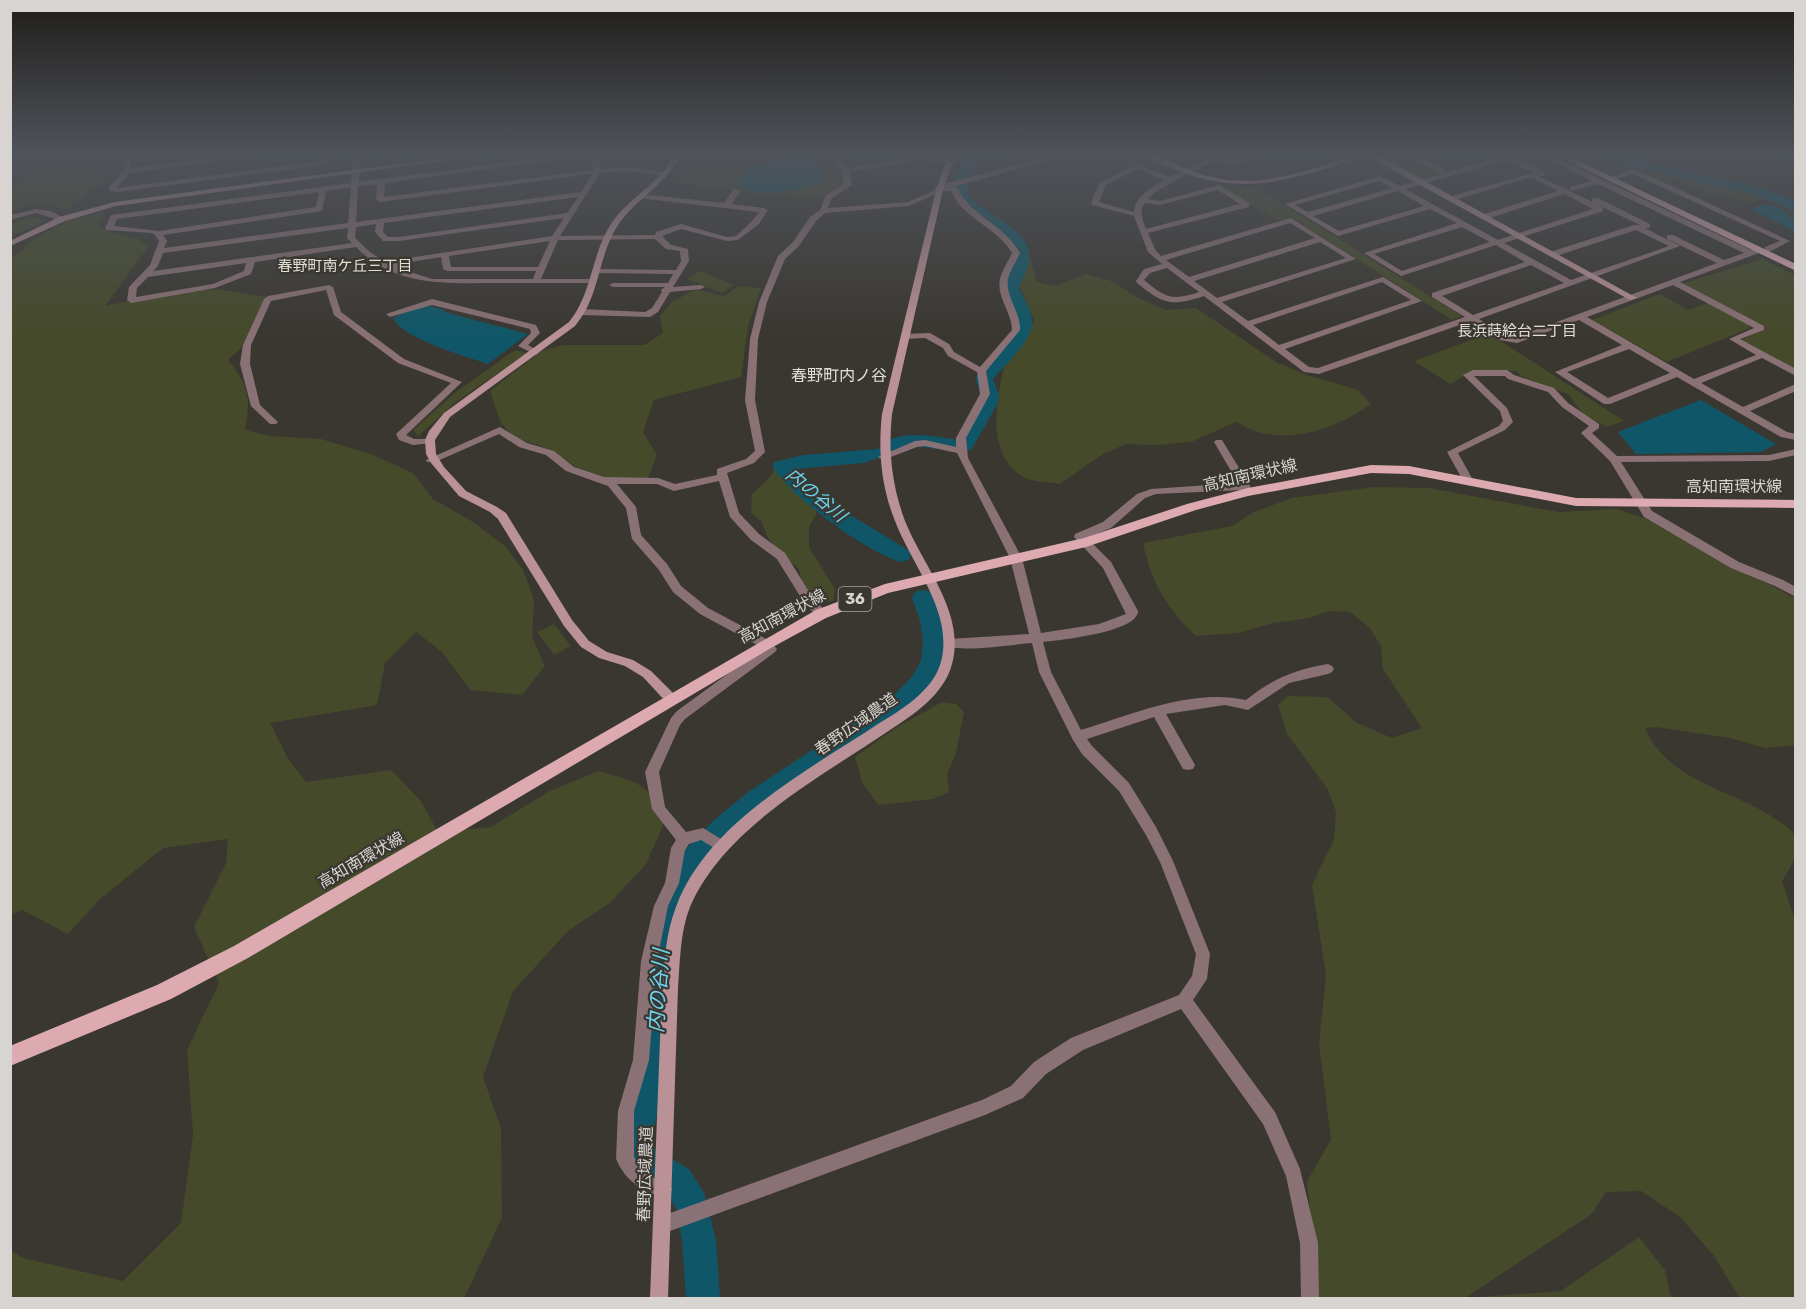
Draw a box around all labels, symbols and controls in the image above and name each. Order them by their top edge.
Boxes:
district label: 春野町南ケ丘三丁目 [277,257,413,275]
district label: 長浜蒔絵台二丁目 [1457,322,1577,340]
district label: 春野町内ノ谷 [791,366,887,385]
street label: 高知南環状線 [1201,455,1299,495]
water label: 内の谷川 [781,463,852,528]
street label: 高知南環状線 [1686,477,1782,496]
street label: 高知南環状線 [735,585,829,647]
road number: 36 [838,587,872,611]
street label: 春野広域農道 [811,689,901,759]
street label: 高知南環状線 [315,828,407,892]
water label: 内の谷川 [643,946,674,1034]
street label: 春野広域農道 [634,1126,656,1222]

